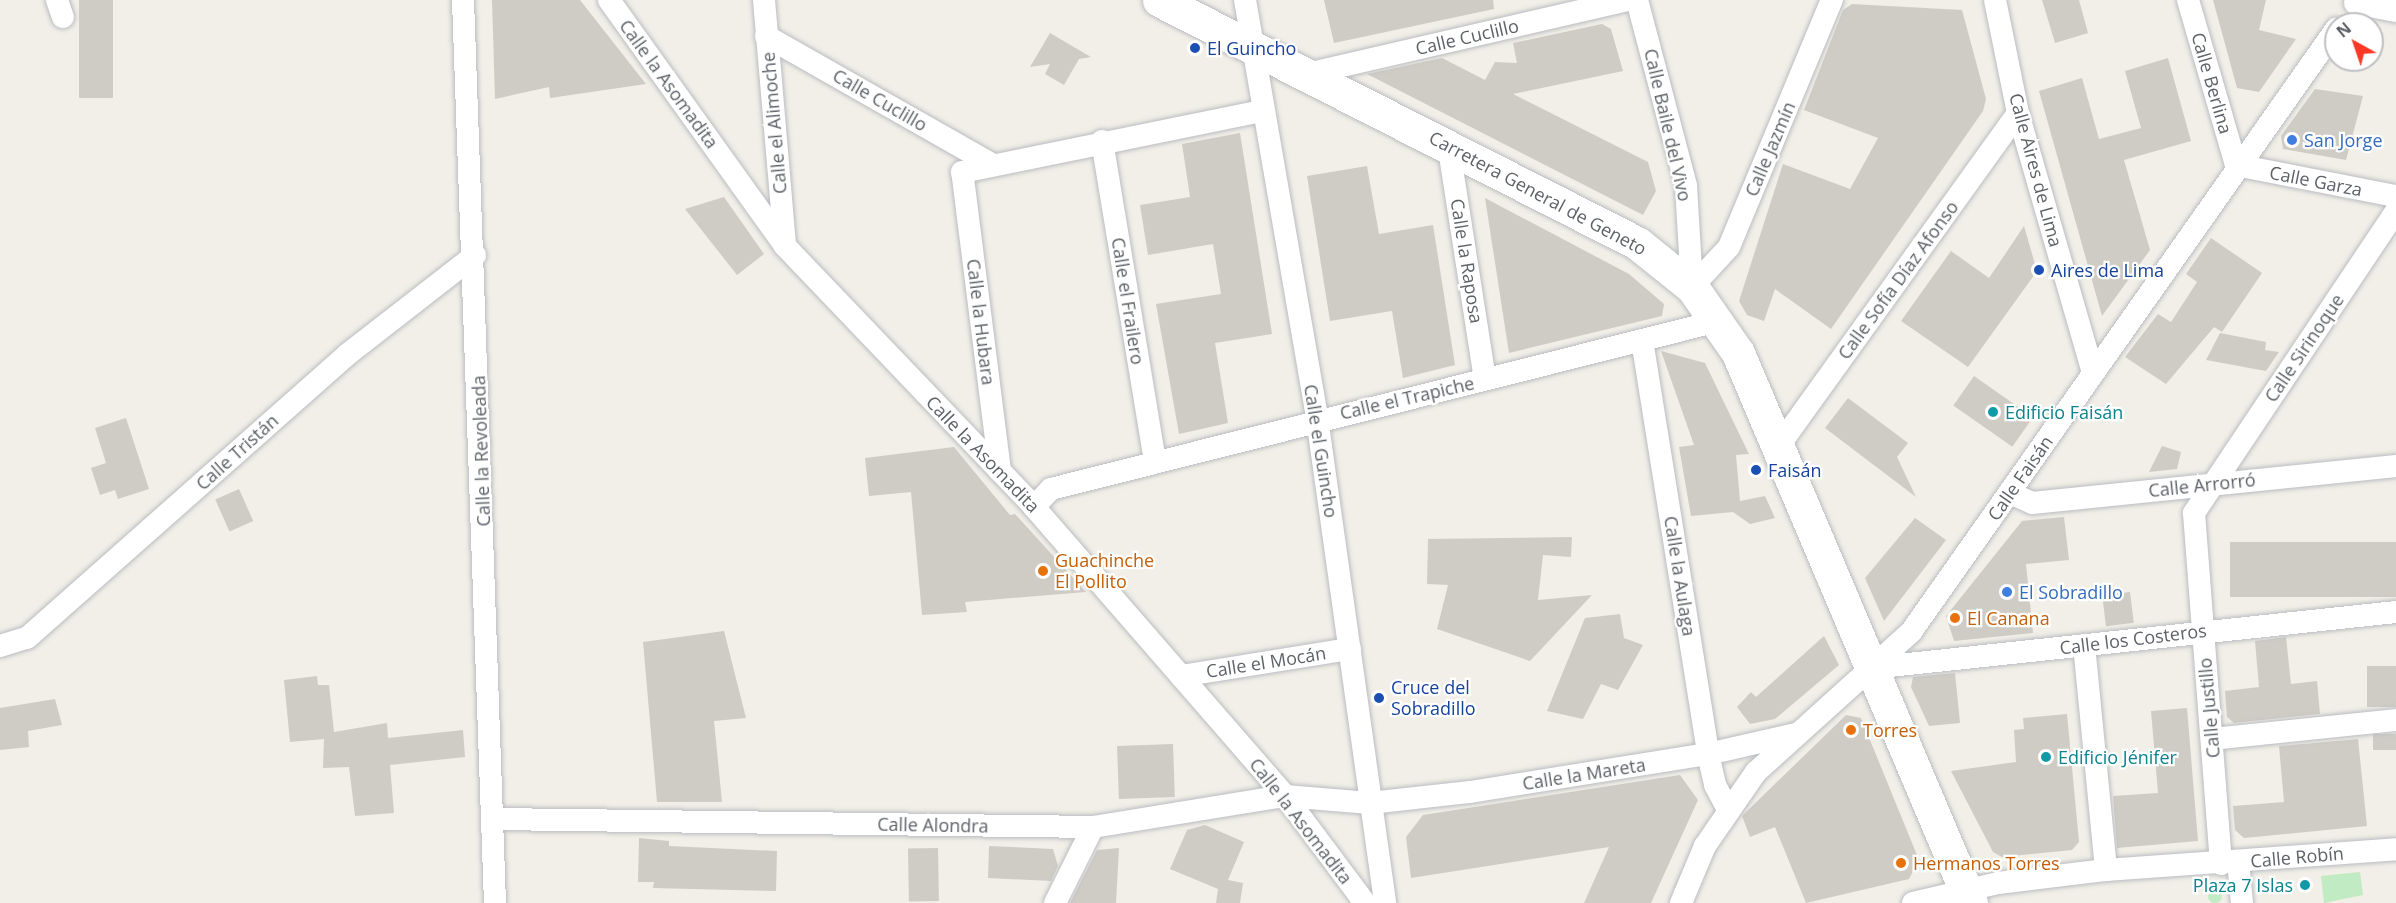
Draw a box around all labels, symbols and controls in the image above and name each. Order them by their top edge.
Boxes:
north arrow [2324,12,2384,72]
street label: Calle la Asomadita [615,15,723,153]
street label: Calle Cuclillo [1413,15,1521,59]
text: N [2332,17,2356,42]
street label: Calle Berlina [2187,30,2237,136]
place label: El Guincho [1207,37,1296,59]
marker: El Guincho [1188,41,1202,55]
street label: Calle Baile del Vivo [1640,46,1696,204]
street label: Calle el Alimoche [757,51,791,195]
street label: Calle Cuclillo [829,64,931,136]
street label: Calle Aires de Lima [2005,91,2067,249]
street label: Calle Jazmín [1740,98,1800,200]
street label: Carretera General de Geneto [1426,126,1650,260]
place label: San Jorge [2304,129,2382,151]
marker: San Jorge [2285,133,2299,147]
street label: Calle Garza [2268,161,2364,201]
street label: Calle la Raposa [1446,197,1488,325]
street label: Calle Sofía Díaz Afonso [1833,197,1963,363]
street label: Calle el Frailero [1107,236,1149,366]
street label: Calle la Hubara [963,258,999,386]
place label: Aires de Lima [2051,259,2164,281]
marker: Aires de Lima [2032,263,2046,277]
street label: Calle Sirinoque [2260,290,2348,406]
street label: Calle el Trapiche [1338,372,1476,424]
street label: Calle la Revoleada [468,375,494,527]
street label: Calle el Guincho [1300,383,1342,519]
street label: Calle la Asomadita [922,391,1044,517]
place label: Edificio Faisán [2005,401,2123,423]
marker: Edificio Faisán [1986,405,2000,419]
street label: Calle Tristán [191,409,283,495]
street label: Calle Faisán [1983,431,2057,525]
place label: Faisán [1768,459,1821,481]
marker: Faisán [1749,463,1763,477]
street label: Calle Arrorró [2147,469,2257,501]
street label: Calle la Aulaga [1660,514,1700,638]
place label: Guachinche El Pollito [1055,550,1154,592]
marker: Guachinche El Pollito [1036,564,1050,578]
place label: El Sobradillo [2019,581,2123,603]
marker: El Sobradillo [2000,585,2014,599]
place label: El Canana [1967,607,2050,629]
marker: El Canana [1948,611,1962,625]
street label: Calle los Costeros [2058,619,2208,659]
street label: Calle el Mocán [1204,642,1328,682]
street label: Calle Justillo [2194,657,2224,759]
place label: Cruce del Sobradillo [1391,677,1476,720]
marker: Cruce del Sobradillo [1372,691,1386,705]
place label: Torres [1863,719,1917,741]
marker: Torres [1844,723,1858,737]
place label: Edificio Jénifer [2058,746,2177,768]
marker: Edificio Jénifer [2039,750,2053,764]
street label: Calle la Asomadita [1245,754,1357,888]
street label: Calle la Mareta [1521,754,1647,794]
street label: Calle Alondra [877,813,989,837]
street label: Calle Robín [2249,842,2345,872]
place label: Hermanos Torres [1913,852,2060,874]
marker: Hermanos Torres [1894,856,1908,870]
place label: Plaza 7 Islas [2193,874,2293,896]
marker: Plaza 7 Islas [2298,878,2312,892]

